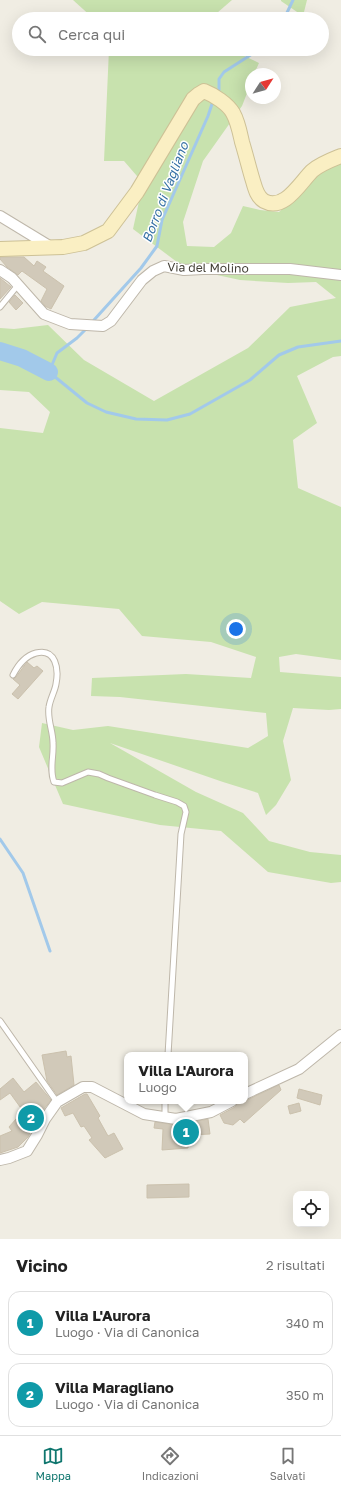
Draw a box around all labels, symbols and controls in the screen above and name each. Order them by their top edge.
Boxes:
search box [12,12,329,56]
icon: search [26,23,48,45]
text: Cerca qui [58,25,125,43]
north arrow [245,68,281,104]
water label: Borro di Vagliano [138,138,192,245]
street label: Via del Molino [167,259,249,276]
your location [226,619,246,639]
popup [124,1052,248,1104]
text: Villa L'Aurora [138,1061,234,1079]
text: Luogo [138,1079,177,1095]
pin: 2 [18,1103,44,1133]
pin: 1 [173,1117,199,1147]
map controls [293,1191,329,1227]
button: locate [293,1191,329,1227]
text: Vicino [16,1255,68,1276]
text: 2 risultati [266,1257,325,1273]
text: Villa L'Aurora [55,1306,150,1324]
text: 1 [27,1315,33,1331]
text: 340 m [286,1315,324,1331]
text: Luogo · Via di Canonica [55,1324,199,1340]
text: Villa Maragliano [55,1378,174,1396]
text: 2 [26,1387,34,1403]
text: 350 m [286,1387,324,1403]
text: Luogo · Via di Canonica [55,1396,199,1412]
tab: Mappa [35,1445,71,1482]
tab: Indicazioni [142,1445,199,1482]
tab: Salvati [270,1445,306,1482]

